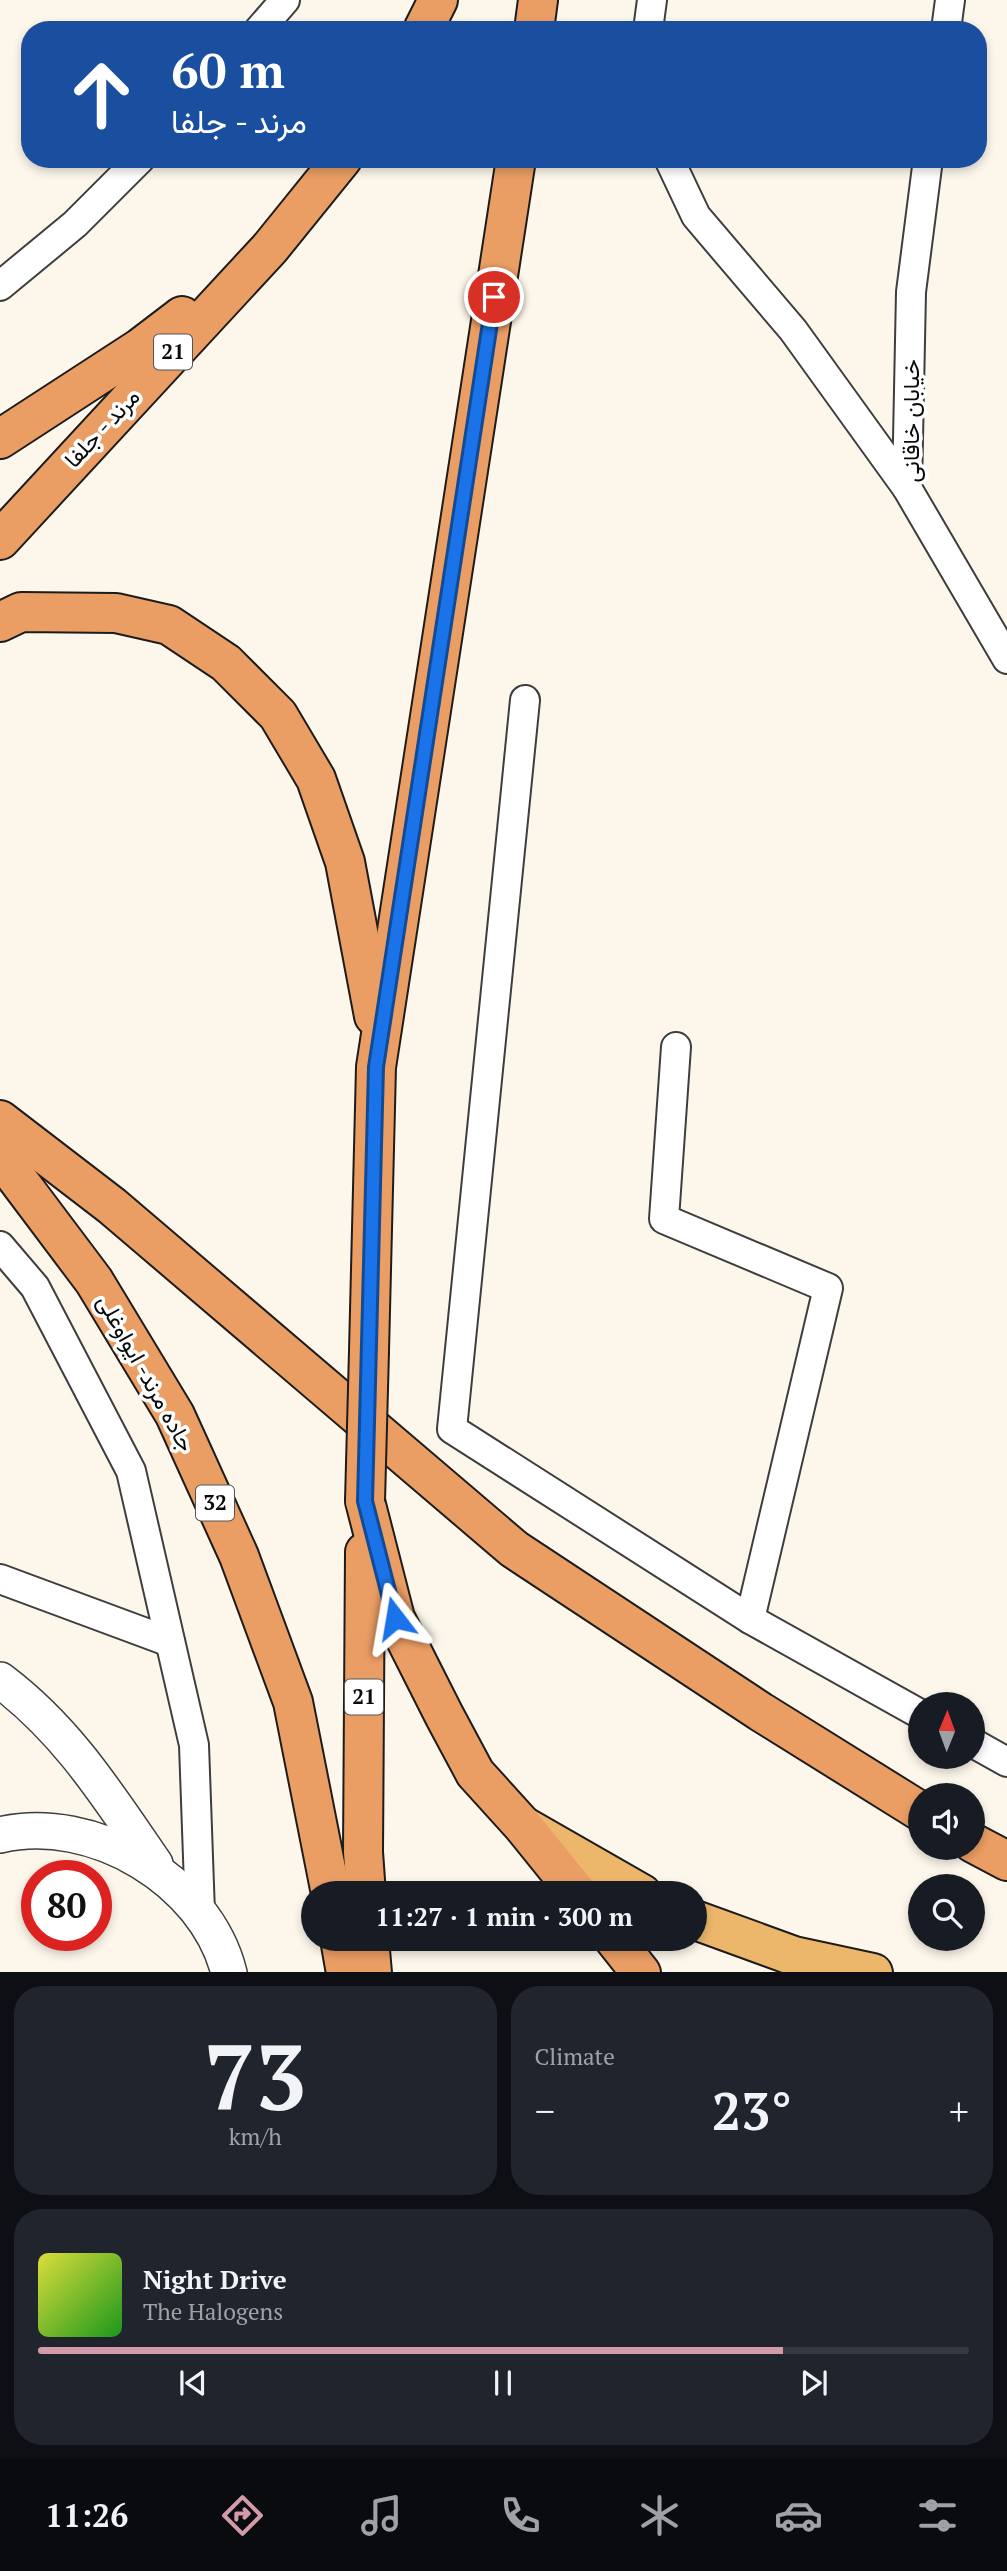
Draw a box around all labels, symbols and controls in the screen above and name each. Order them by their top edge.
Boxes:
text: 60 m [171,37,285,102]
icon: ahead [56,49,147,140]
text: مرند - جلفا [171,100,307,142]
pin [464,267,524,327]
icon: arrive [475,278,513,316]
road number: 21 [154,334,192,370]
street label: خیابان خاقانی [895,359,926,483]
street label: مرند - جلفا [57,381,146,474]
street label: جاده مرند- ایواوغلی [90,1289,202,1457]
road number: 32 [196,1486,234,1520]
position arrow [358,1581,432,1655]
road number: 21 [345,1680,383,1714]
north arrow [908,1692,985,1769]
map controls [908,1692,985,1951]
button: sound [908,1783,985,1860]
speed limit sign: 80 [21,1860,112,1951]
button: search [908,1874,985,1951]
text: 11:27 · 1 min · 300 m [375,1899,633,1933]
text: 73 [204,2015,307,2136]
text: Climate [535,2041,615,2072]
text: 23° [712,2076,792,2145]
text: − [535,2086,555,2136]
text: + [949,2086,969,2136]
text: km/h [229,2121,282,2152]
text: Night Drive [143,2262,287,2296]
text: The Halogens [143,2296,283,2327]
icon: previous [174,2364,212,2402]
icon: pause [484,2364,522,2402]
icon: next [795,2364,833,2402]
icon: directions [218,2491,267,2540]
icon: music [357,2491,406,2540]
icon: phone [496,2491,545,2540]
icon: climate [635,2491,684,2540]
icon: car [774,2491,823,2540]
icon: filters [913,2491,962,2540]
text: 11:26 [45,2494,128,2536]

